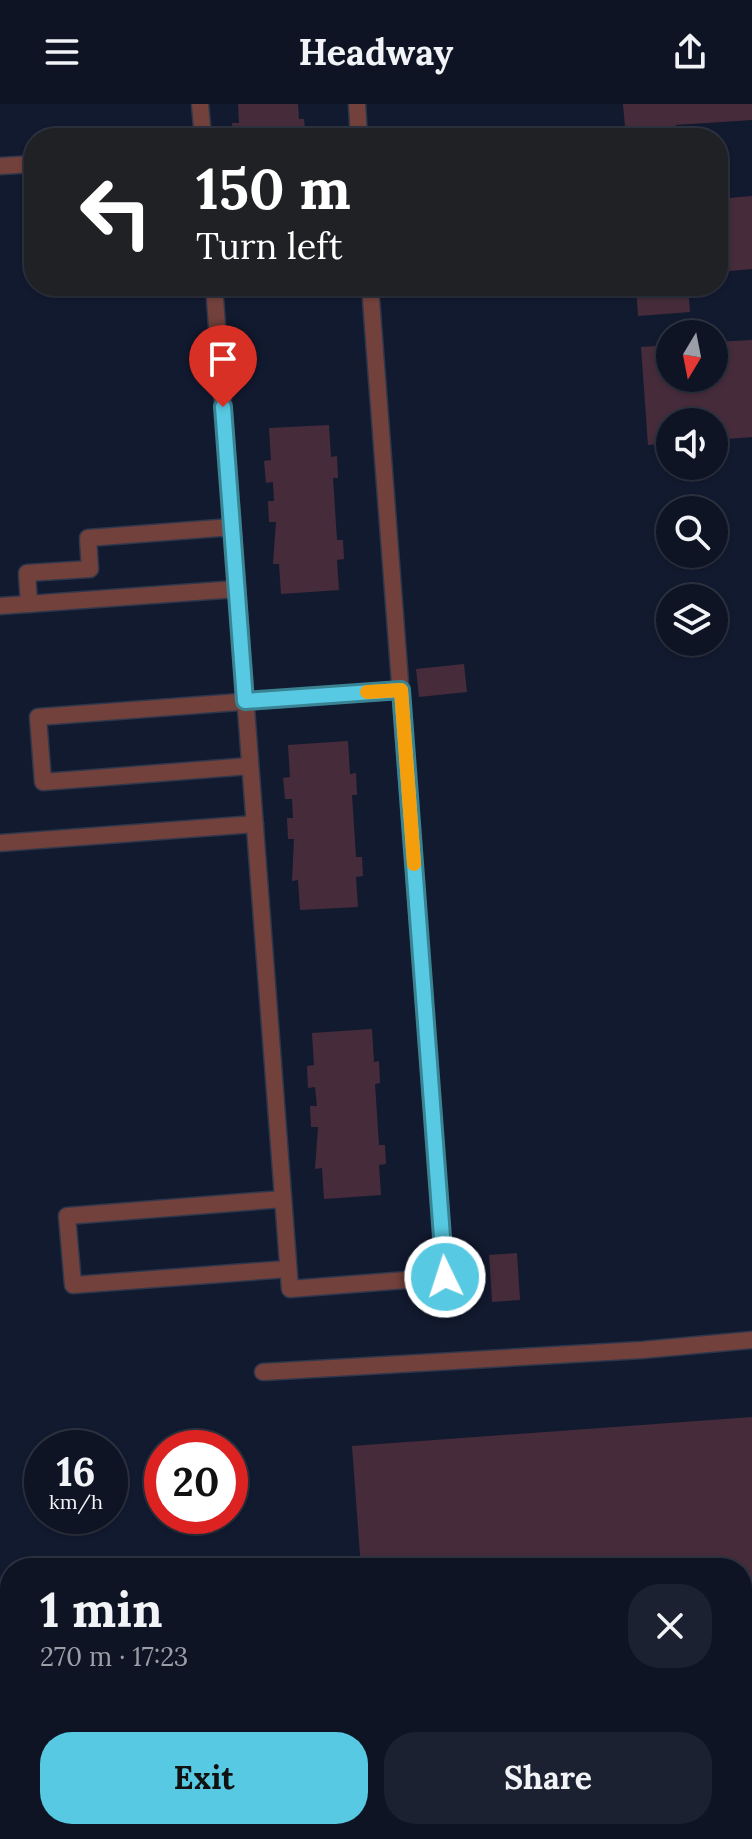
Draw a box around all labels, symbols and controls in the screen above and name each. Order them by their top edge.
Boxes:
text: Headway [299,29,453,75]
icon: menu [40,30,84,74]
icon: share [668,30,712,74]
text: 150 m [196,153,351,224]
icon: left [64,160,168,264]
text: Turn left [196,223,343,269]
north arrow [656,320,728,392]
map controls [656,320,728,656]
pin [189,325,257,407]
icon: arrive [201,337,245,381]
button: sound [656,408,728,480]
button: search [656,496,728,568]
button: layers [656,584,728,656]
position arrow [403,1235,487,1319]
speed limit sign: 20 [144,1430,248,1534]
text: 16 [56,1446,96,1497]
text: km/h [49,1489,103,1514]
text: 1 min [40,1579,163,1640]
button: close [628,1584,712,1668]
text: 270 m · 17:23 [40,1640,188,1673]
button: Exit [40,1732,368,1824]
button: Share [384,1732,712,1824]

